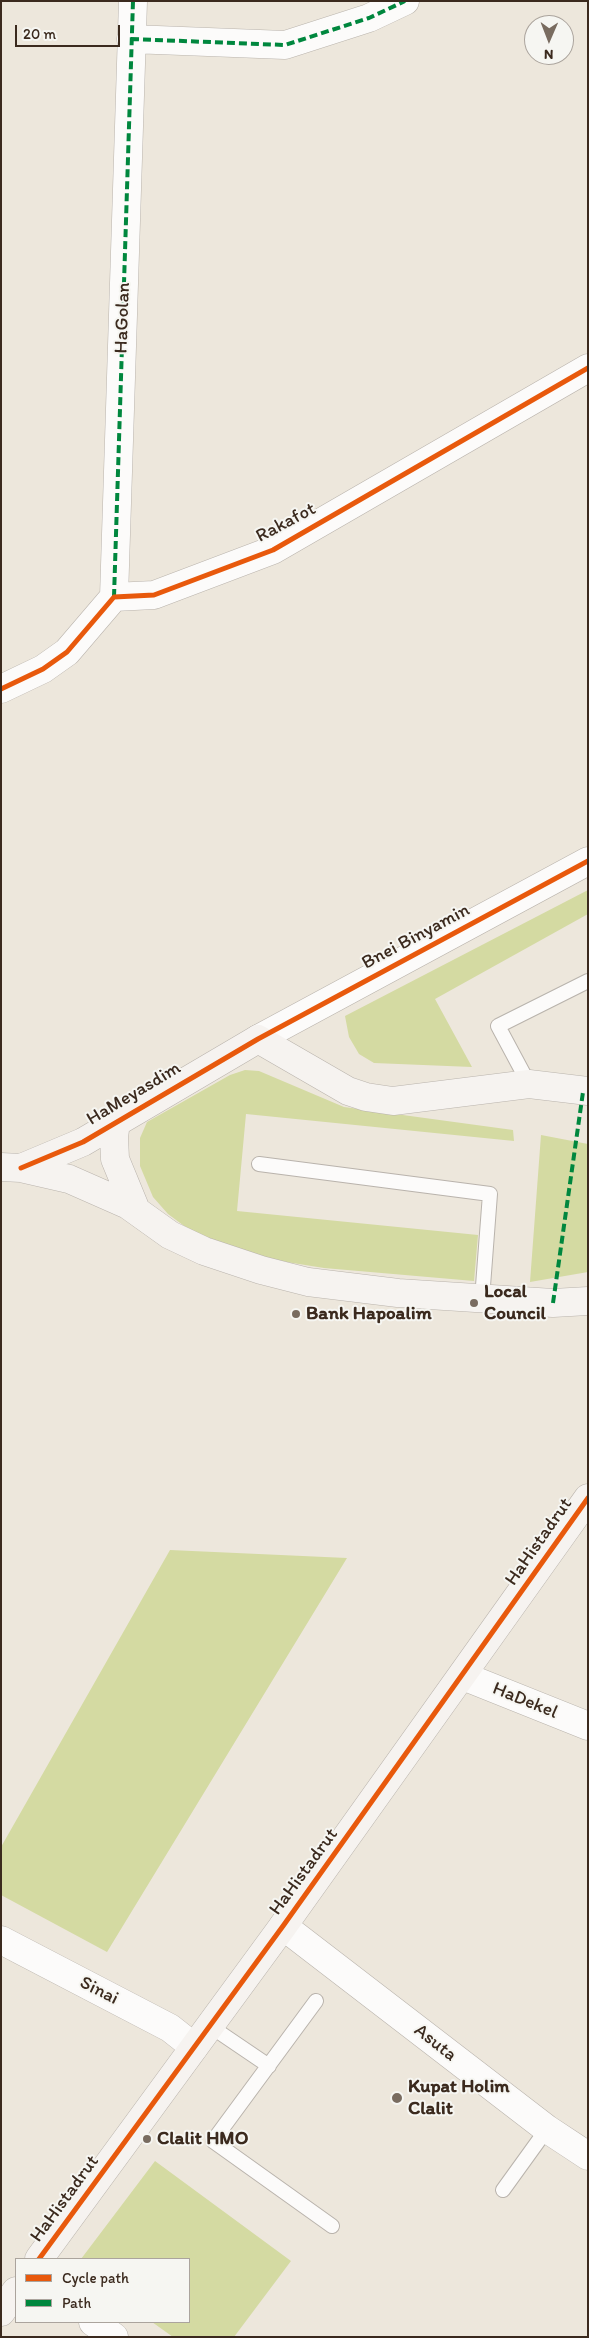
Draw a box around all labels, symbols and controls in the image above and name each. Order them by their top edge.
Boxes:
scale bar [18,15,122,47]
north arrow [524,15,574,65]
text: 20 m [23,25,56,43]
text: N [544,46,554,63]
street label: HaGolan [110,282,136,354]
street label: Rakafot [252,498,320,548]
street label: Bnei Binyamin [358,899,474,975]
street label: HaMeyasdim [83,1057,185,1131]
place label: Local Council [484,1281,546,1325]
marker: Local Council [468,1297,480,1309]
place label: Bank Hapoalim [306,1303,432,1325]
marker: Bank Hapoalim [290,1308,302,1320]
street label: HaHistadrut [500,1494,578,1590]
street label: HaDekel [489,1678,561,1724]
street label: HaHistadrut [265,1824,343,1920]
street label: Sinai [76,1972,122,2010]
street label: Asuta [409,2019,461,2067]
place label: Kupat Holim Clalit [408,2076,510,2120]
marker: Kupat Holim Clalit [390,2091,404,2105]
place label: Clalit HMO [157,2128,248,2150]
marker: Clalit HMO [141,2133,153,2145]
street label: HaHistadrut [26,2151,104,2247]
legend [15,2258,190,2323]
text: Cycle path [62,2269,129,2287]
text: Path [62,2294,91,2312]

